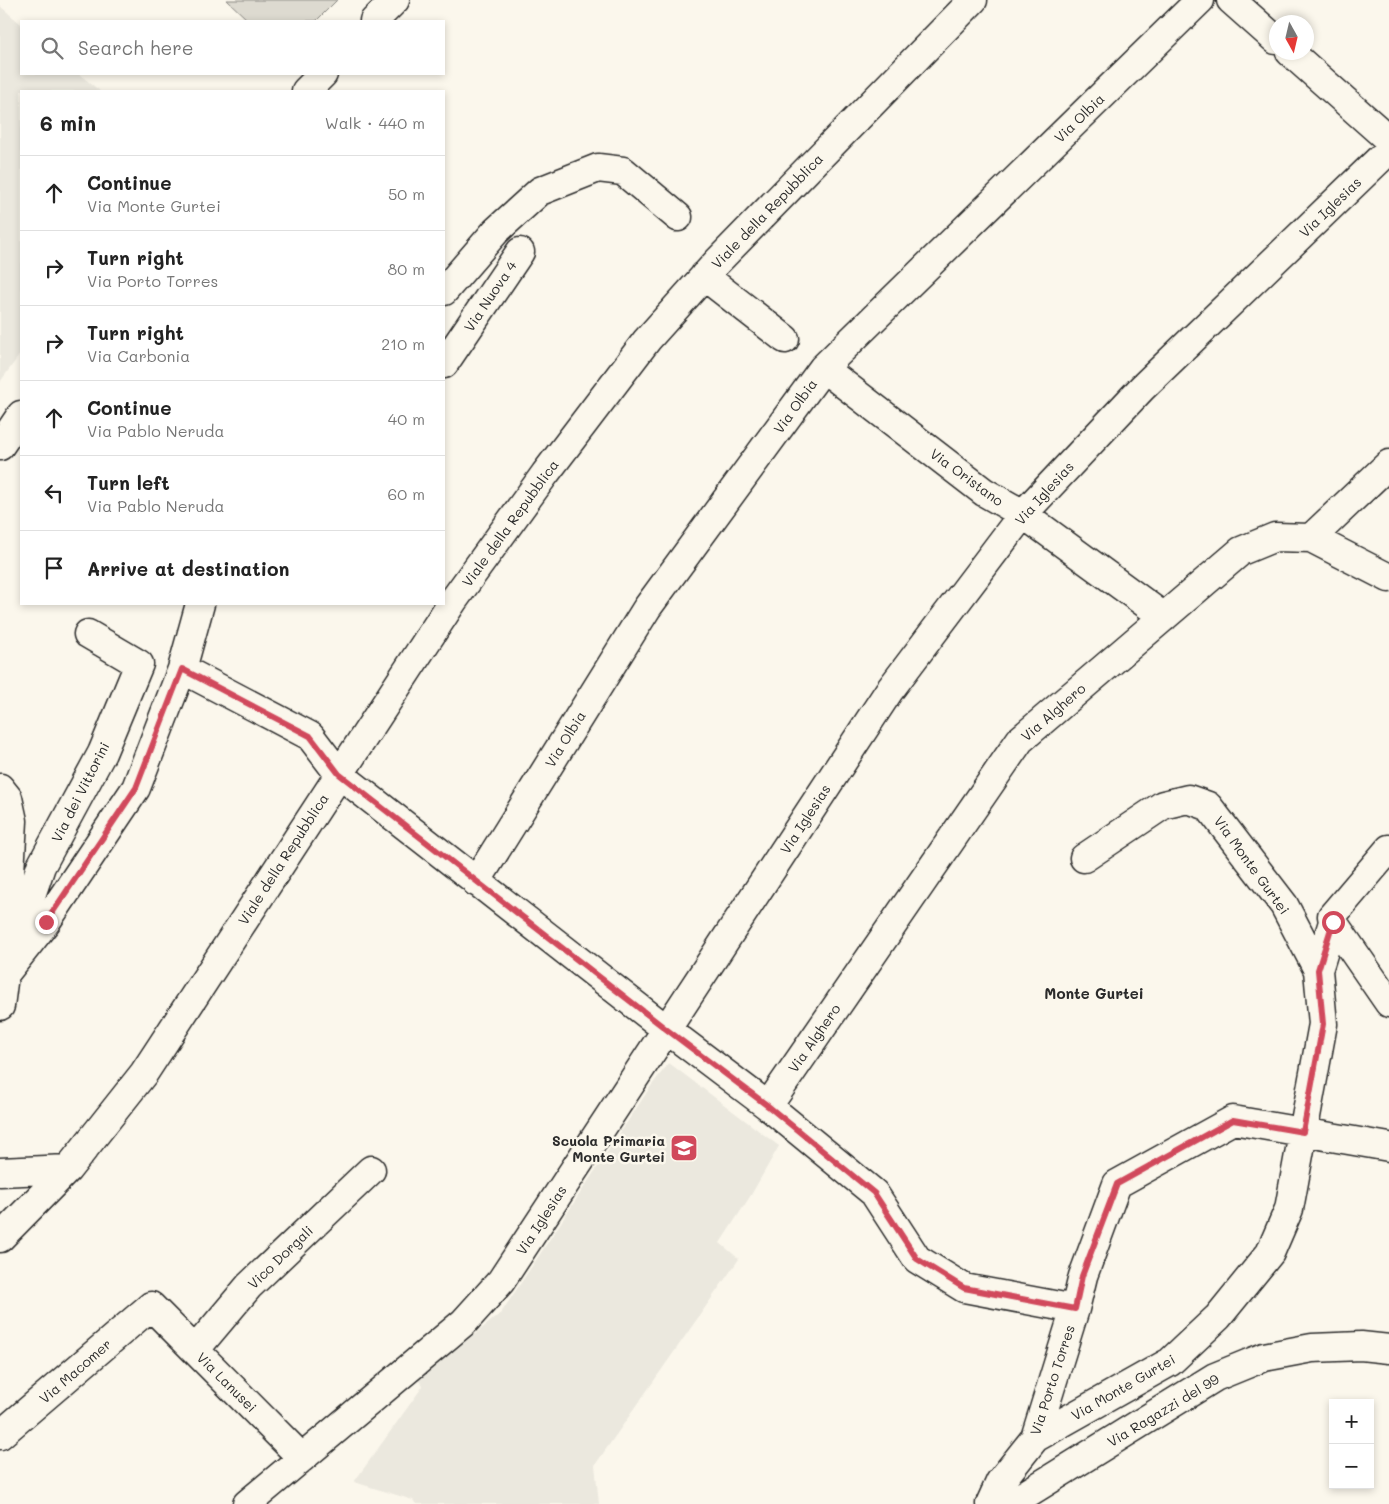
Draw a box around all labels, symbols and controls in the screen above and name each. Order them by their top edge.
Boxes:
north arrow [1269,15,1314,60]
search box [20,20,445,75]
icon: search [38,34,66,62]
text: Search here [78,35,194,60]
street label: Via Olbia [1050,89,1108,147]
text: 6 min [40,109,96,136]
text: Walk · 440 m [325,112,425,133]
street label: Viale della Repubblica [707,149,827,273]
text: Continue [87,170,172,195]
street label: Via Iglesias [1295,173,1365,241]
icon: ahead [40,179,68,207]
text: 50 m [388,183,425,204]
text: Via Monte Gurtei [87,195,221,216]
text: Turn right [87,245,184,270]
icon: right [40,254,68,282]
street label: Via Nuova 4 [459,256,521,335]
text: 80 m [388,258,425,279]
text: Via Porto Torres [87,270,218,291]
text: Turn right [87,320,184,345]
icon: right [40,329,68,357]
text: 210 m [381,333,425,354]
text: Via Carbonia [87,345,190,366]
street label: Via Olbia [769,375,821,437]
text: Continue [87,395,172,420]
icon: ahead [40,404,68,432]
text: 40 m [388,408,425,429]
text: Via Pablo Neruda [87,420,224,441]
street label: Via Oristano [926,444,1008,510]
street label: Viale della Repubblica [457,456,563,590]
street label: Via Iglesias [1010,457,1078,529]
text: Turn left [87,470,170,495]
icon: left [40,479,68,507]
text: 60 m [388,483,425,504]
text: Via Pablo Neruda [87,495,224,516]
icon: arrive [40,554,68,582]
text: Arrive at destination [87,556,290,581]
street label: Via Alghero [1017,679,1089,745]
street label: Via Olbia [540,707,590,771]
street label: Via dei Vittorini [47,739,113,845]
street label: Via Iglesias [775,780,835,858]
street label: Viale della Repubblica [233,790,333,928]
street label: Via Monte Gurtei [1210,812,1294,918]
route end [35,911,58,934]
route start [1322,911,1345,934]
district label: Monte Gurtei [1044,983,1144,1003]
street label: Via Alghero [783,1000,845,1076]
place label: Scuola Primaria Monte Gurtei [552,1131,665,1166]
school or university icon: Scuola Primaria Monte Gurtei [669,1133,699,1163]
street label: Via Iglesias [511,1181,571,1259]
street label: Vico Dorgali [243,1221,317,1293]
street label: Via Porto Torres [1025,1322,1079,1438]
street label: Via Macomer [35,1334,115,1408]
street label: Via Lanusei [193,1348,261,1416]
street label: Via Monte Gurtei [1068,1349,1178,1425]
street label: Via Ragazzi del 99 [1103,1369,1223,1451]
map controls [1329,1399,1374,1489]
button: + [1329,1399,1374,1444]
button: − [1329,1444,1374,1489]

